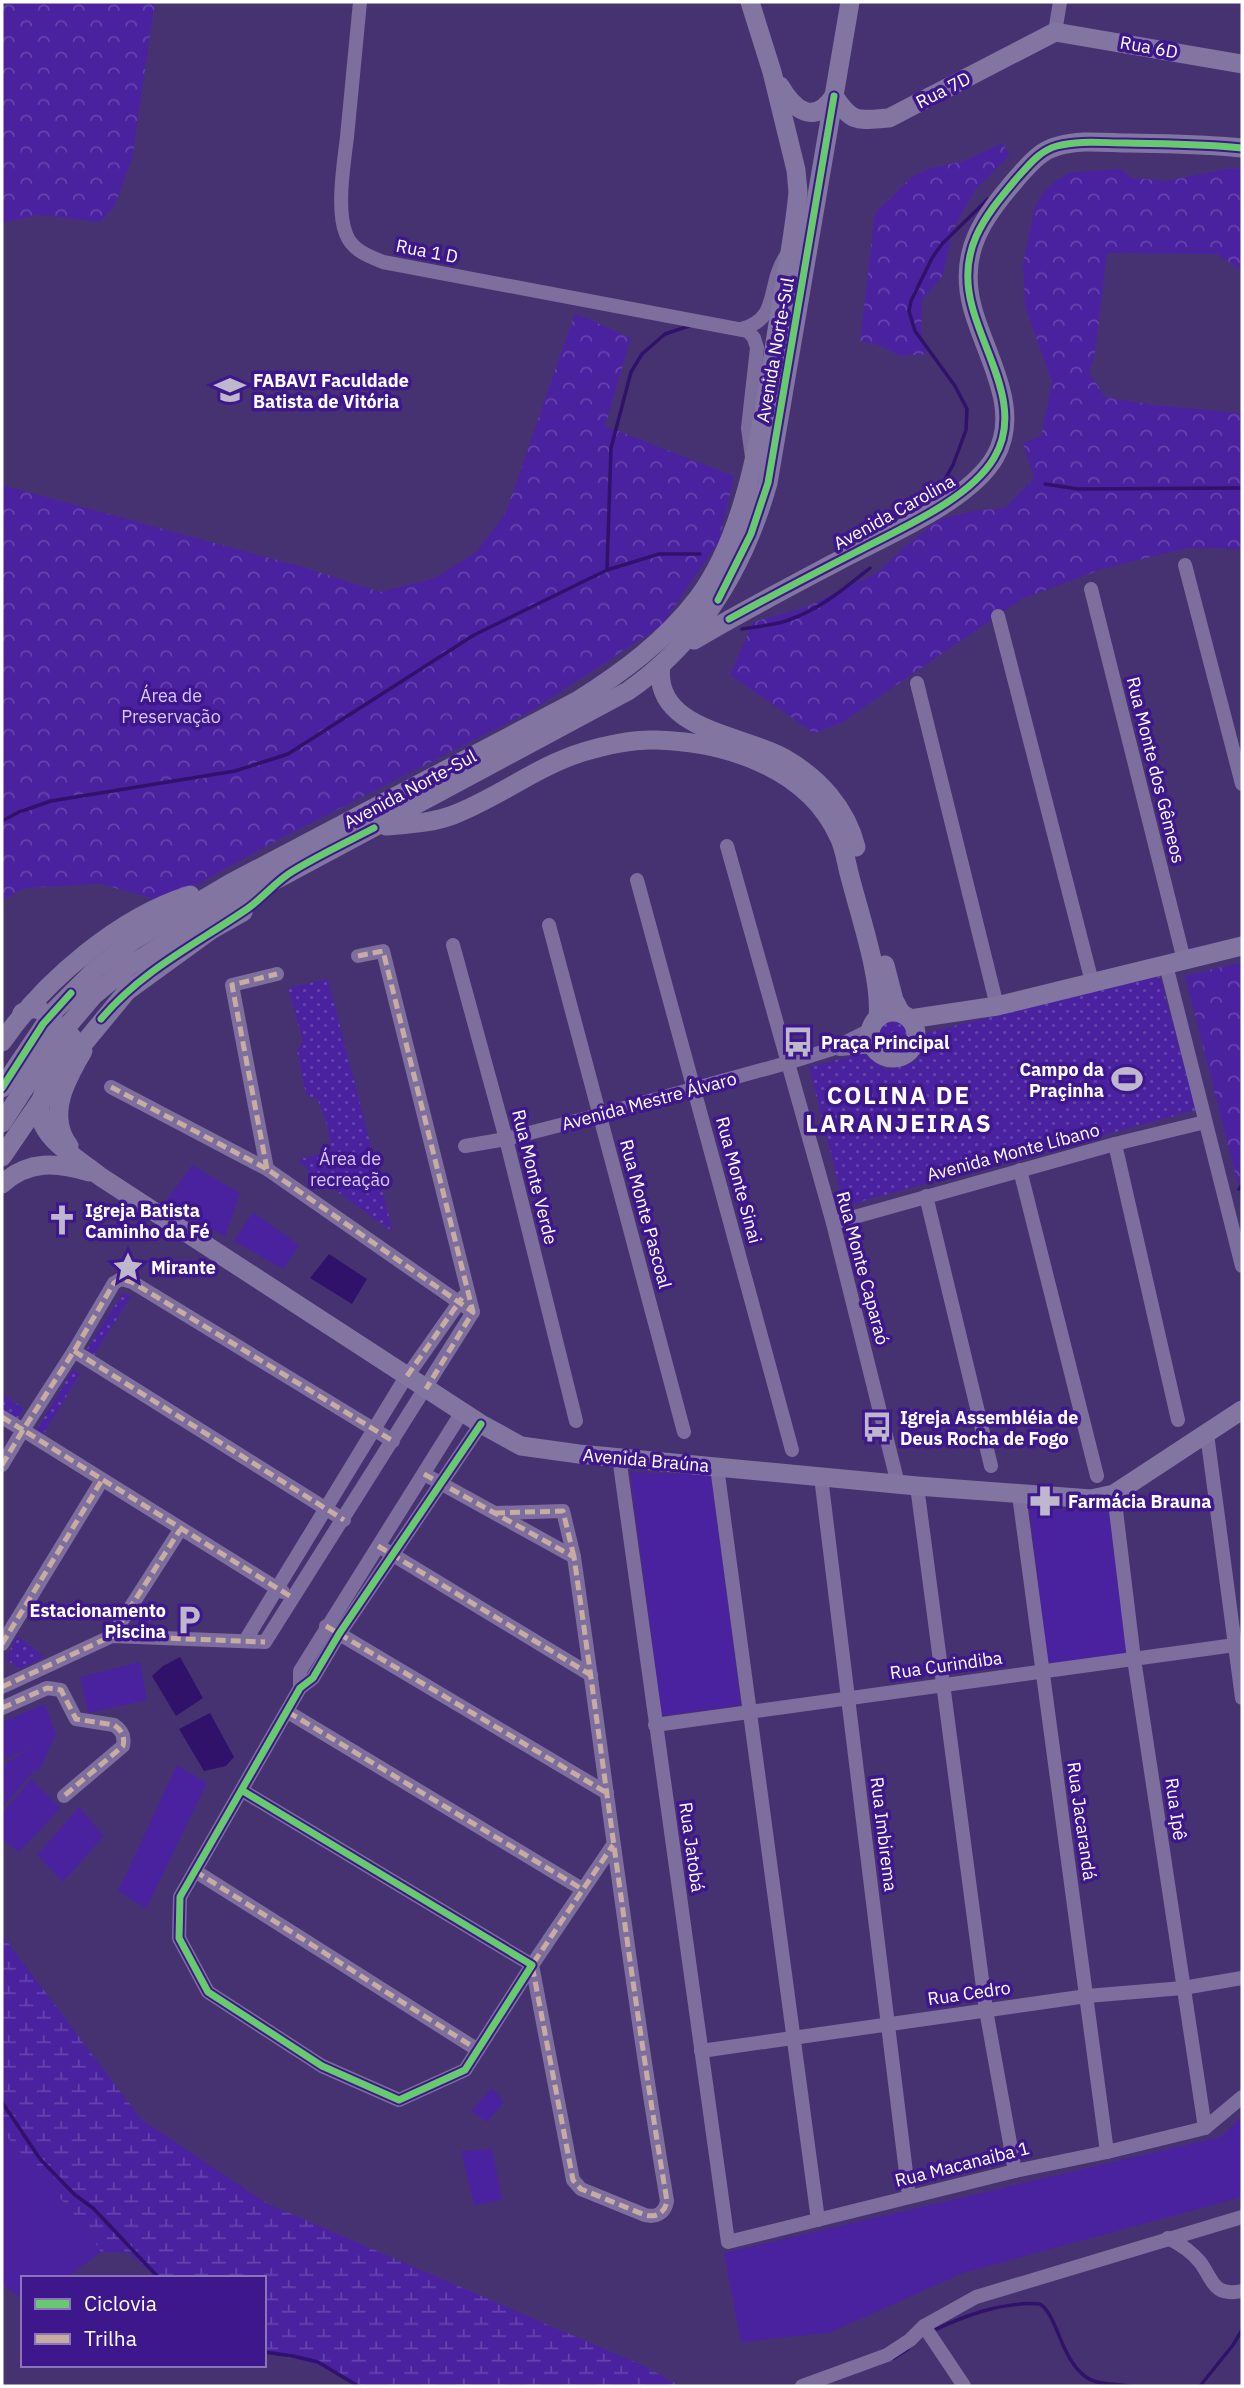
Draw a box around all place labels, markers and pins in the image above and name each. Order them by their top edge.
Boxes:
place label: FABAVI Faculdade Batista de Vitória [253,369,409,413]
school or university icon: FABAVI Faculdade Batista de Vitória [213,373,247,407]
bus stop icon: Praça Principal [781,1025,815,1059]
place label: Praça Principal [821,1031,950,1054]
place label: Campo da Praçinha [1019,1058,1104,1102]
sports icon: Campo da Praçinha [1110,1062,1144,1096]
place label: Igreja Batista Caminho da Fé [85,1199,210,1243]
church icon: Igreja Batista Caminho da Fé [45,1203,79,1237]
place icon: Mirante [111,1250,145,1284]
place label: Mirante [151,1256,216,1279]
place label: Igreja Assembléia de Deus Rocha de Fogo [900,1406,1078,1450]
bus stop icon: Igreja Assembléia de Deus Rocha de Fogo [860,1410,894,1444]
pharmacy icon: Farmácia Brauna [1028,1484,1062,1518]
place label: Farmácia Brauna [1068,1490,1212,1513]
place label: Estacionamento Piscina [30,1599,166,1643]
parking icon: Estacionamento Piscina [172,1603,206,1637]

